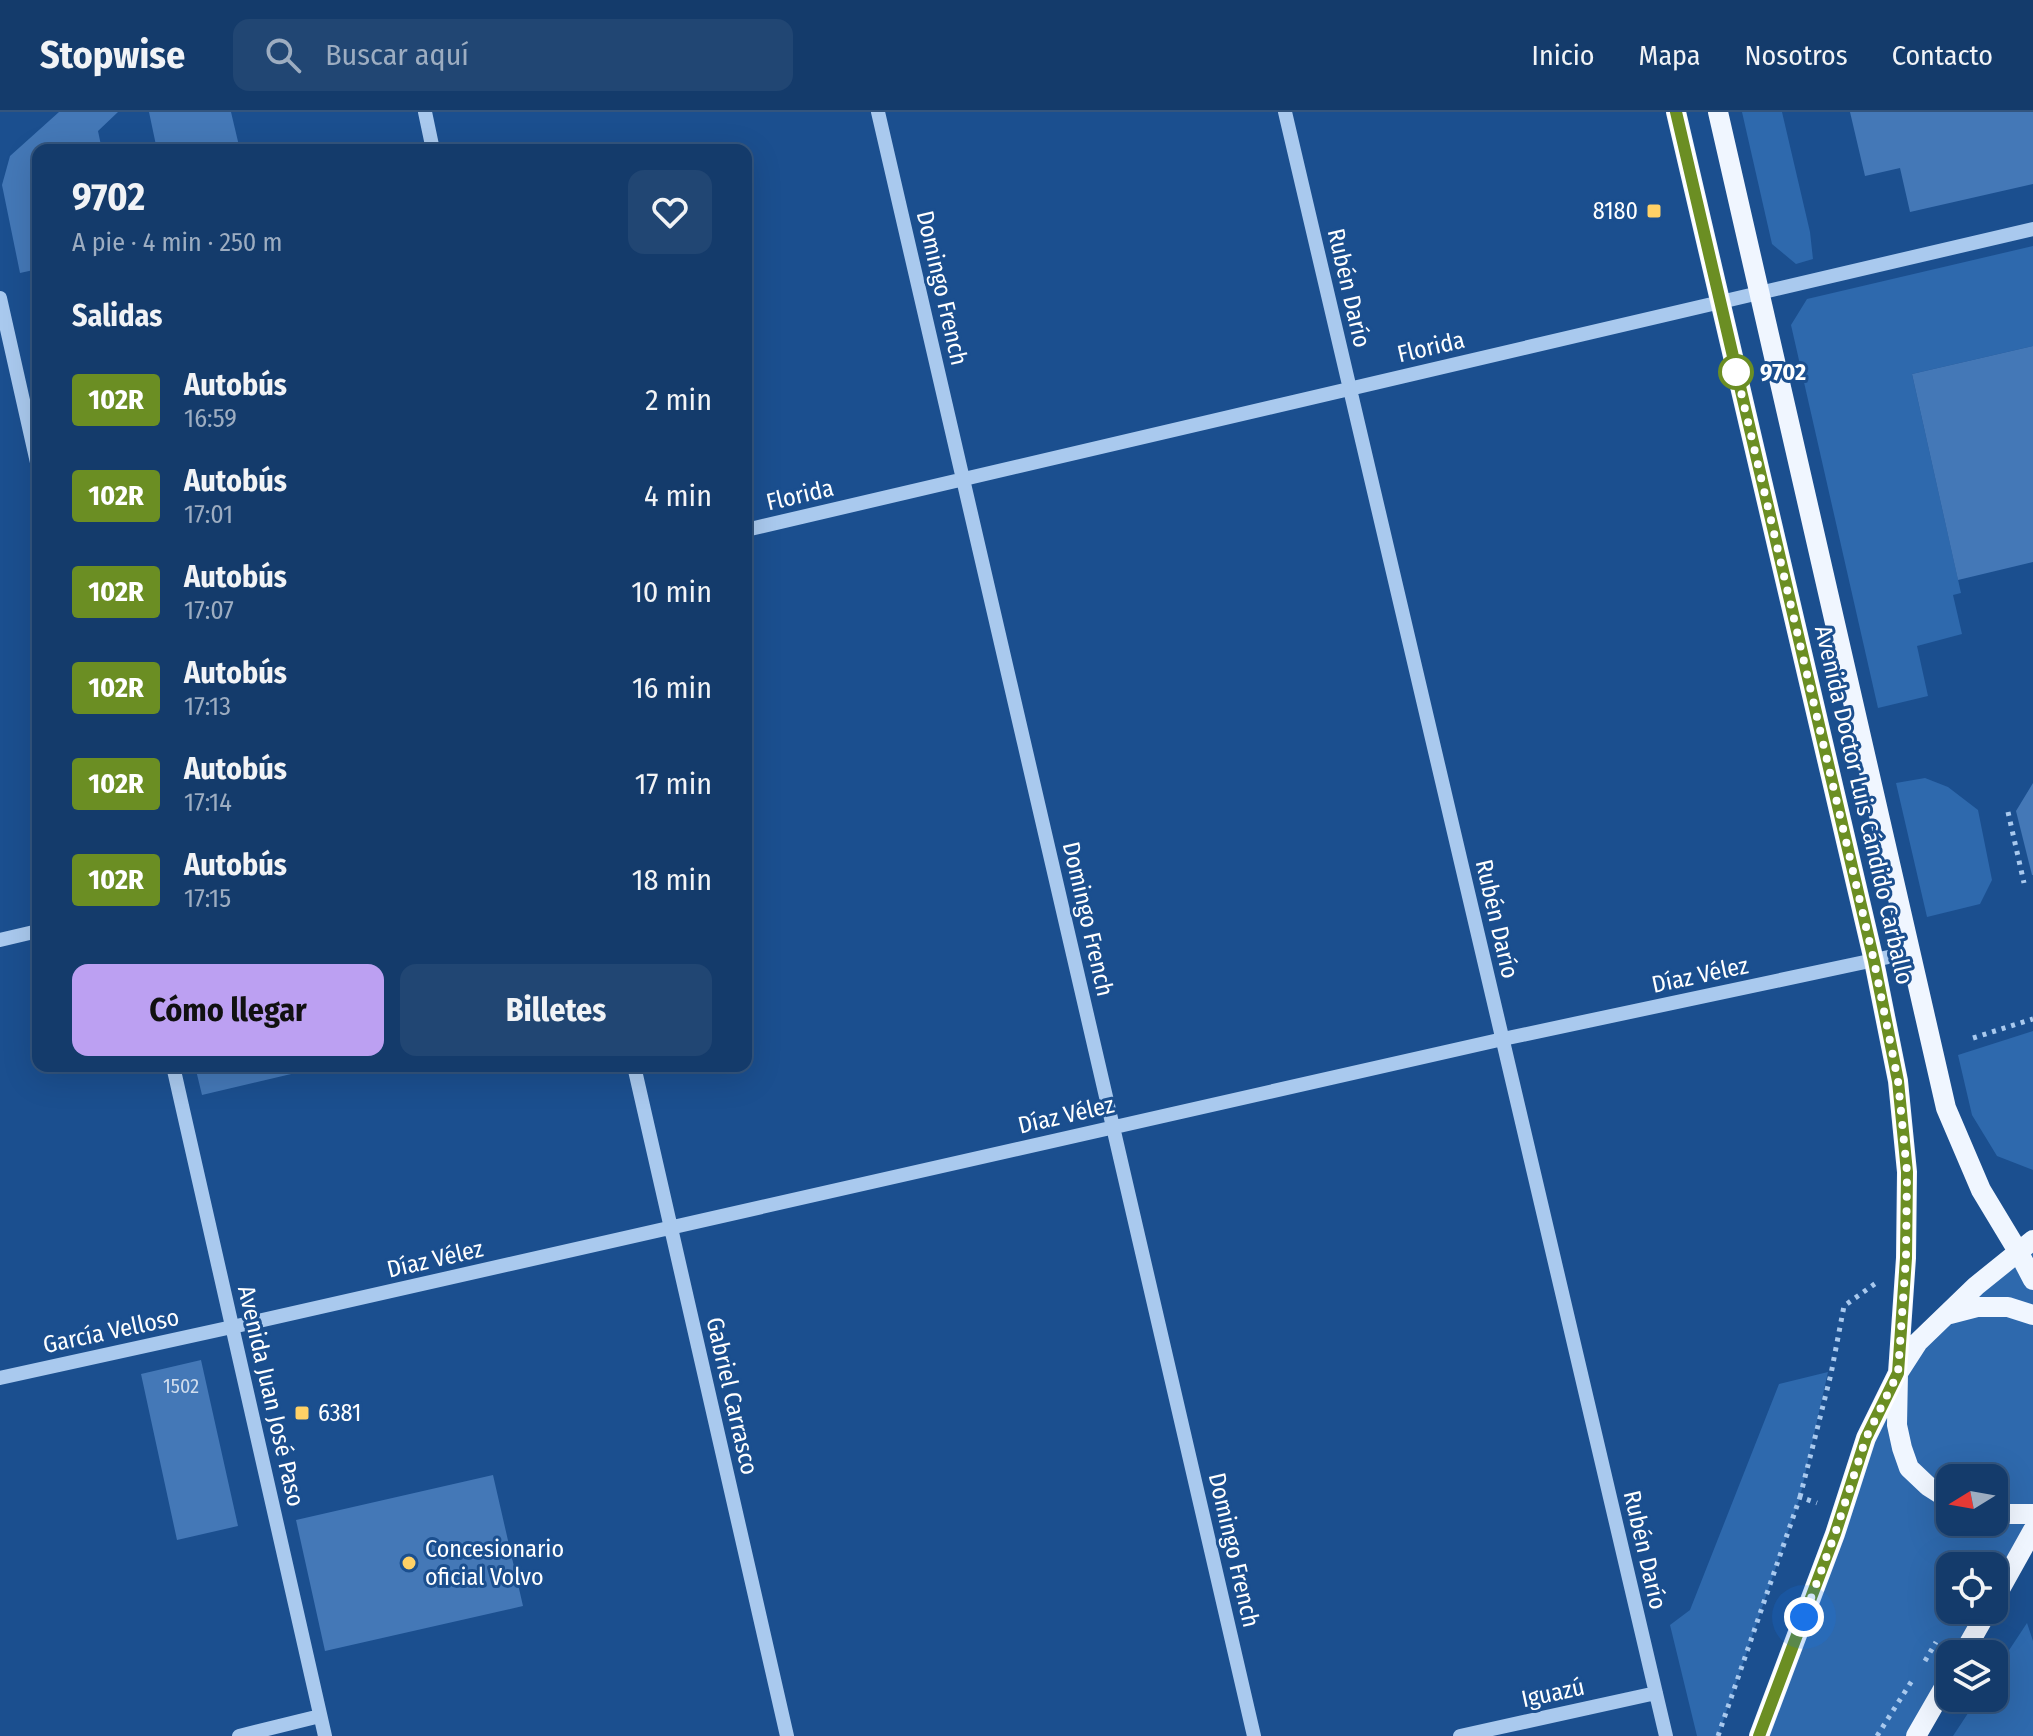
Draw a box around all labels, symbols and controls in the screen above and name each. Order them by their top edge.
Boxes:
search box [233,19,793,91]
text: Stopwise [40,32,185,78]
icon: search [261,33,305,77]
text: Buscar aquí [325,37,469,73]
text: Inicio [1532,39,1594,72]
text: Mapa [1638,39,1700,72]
text: Nosotros [1744,39,1848,72]
text: Contacto [1892,39,1993,72]
button: heart [628,170,712,254]
text: 9702 [72,174,145,220]
place label: 8180 [1593,197,1638,225]
marker: 8180 [1645,202,1663,220]
street label: Domingo French [911,208,973,368]
street label: Rubén Darío [1322,226,1376,350]
text: A pie · 4 min · 250 m [72,227,282,258]
text: Salidas [72,298,162,334]
street label: Florida [1395,326,1467,368]
marker: 9702 [1719,355,1753,389]
place label: 9702 [1760,358,1806,386]
text: Autobús [184,367,287,403]
text: 2 min [645,382,712,418]
text: 102R [88,383,144,416]
text: 16:59 [184,403,237,434]
text: Autobús [184,463,287,499]
street label: Florida [764,474,836,516]
text: 4 min [644,478,712,514]
text: 102R [88,479,144,512]
text: 17:01 [184,499,233,530]
text: Autobús [184,559,287,595]
text: 10 min [631,574,712,610]
text: 102R [88,575,144,608]
text: 17:07 [184,595,234,626]
street label: Avenida Doctor Luis Cándido Carballo [1809,623,1919,987]
text: Autobús [184,655,287,691]
text: 16 min [632,670,712,706]
text: 102R [88,671,144,704]
text: 17:13 [184,691,231,722]
text: Autobús [184,751,287,787]
text: 17 min [635,766,712,802]
text: 102R [88,767,144,800]
text: 17:14 [184,787,232,818]
street label: Domingo French [1057,839,1119,999]
text: Autobús [184,847,287,883]
street label: Rubén Darío [1470,857,1524,981]
text: 18 min [632,862,712,898]
text: 102R [88,863,144,896]
text: 17:15 [184,883,231,914]
street label: Díaz Vélez [1649,951,1751,999]
button: Cómo llegar [72,964,384,1056]
button: Billetes [400,964,712,1056]
street label: Díaz Vélez [1015,1090,1117,1140]
street label: Díaz Vélez [384,1234,486,1284]
street label: Avenida Juan José Paso [232,1283,310,1509]
street label: García Velloso [40,1303,182,1359]
street label: Gabriel Carrasco [700,1315,764,1477]
house number: 1502 [163,1374,199,1398]
place label: 6381 [318,1399,361,1427]
marker: 6381 [293,1404,311,1422]
north arrow [1936,1464,2008,1536]
map controls [1936,1464,2008,1712]
street label: Domingo French [1203,1470,1265,1630]
street label: Rubén Darío [1618,1488,1672,1612]
place label: Concesionario oficial Volvo [425,1535,564,1591]
button: locate [1936,1552,2008,1624]
marker: Concesionario oficial Volvo [400,1554,418,1572]
your location [1784,1597,1824,1637]
button: layers [1936,1640,2008,1712]
street label: Iguazú [1519,1673,1587,1713]

